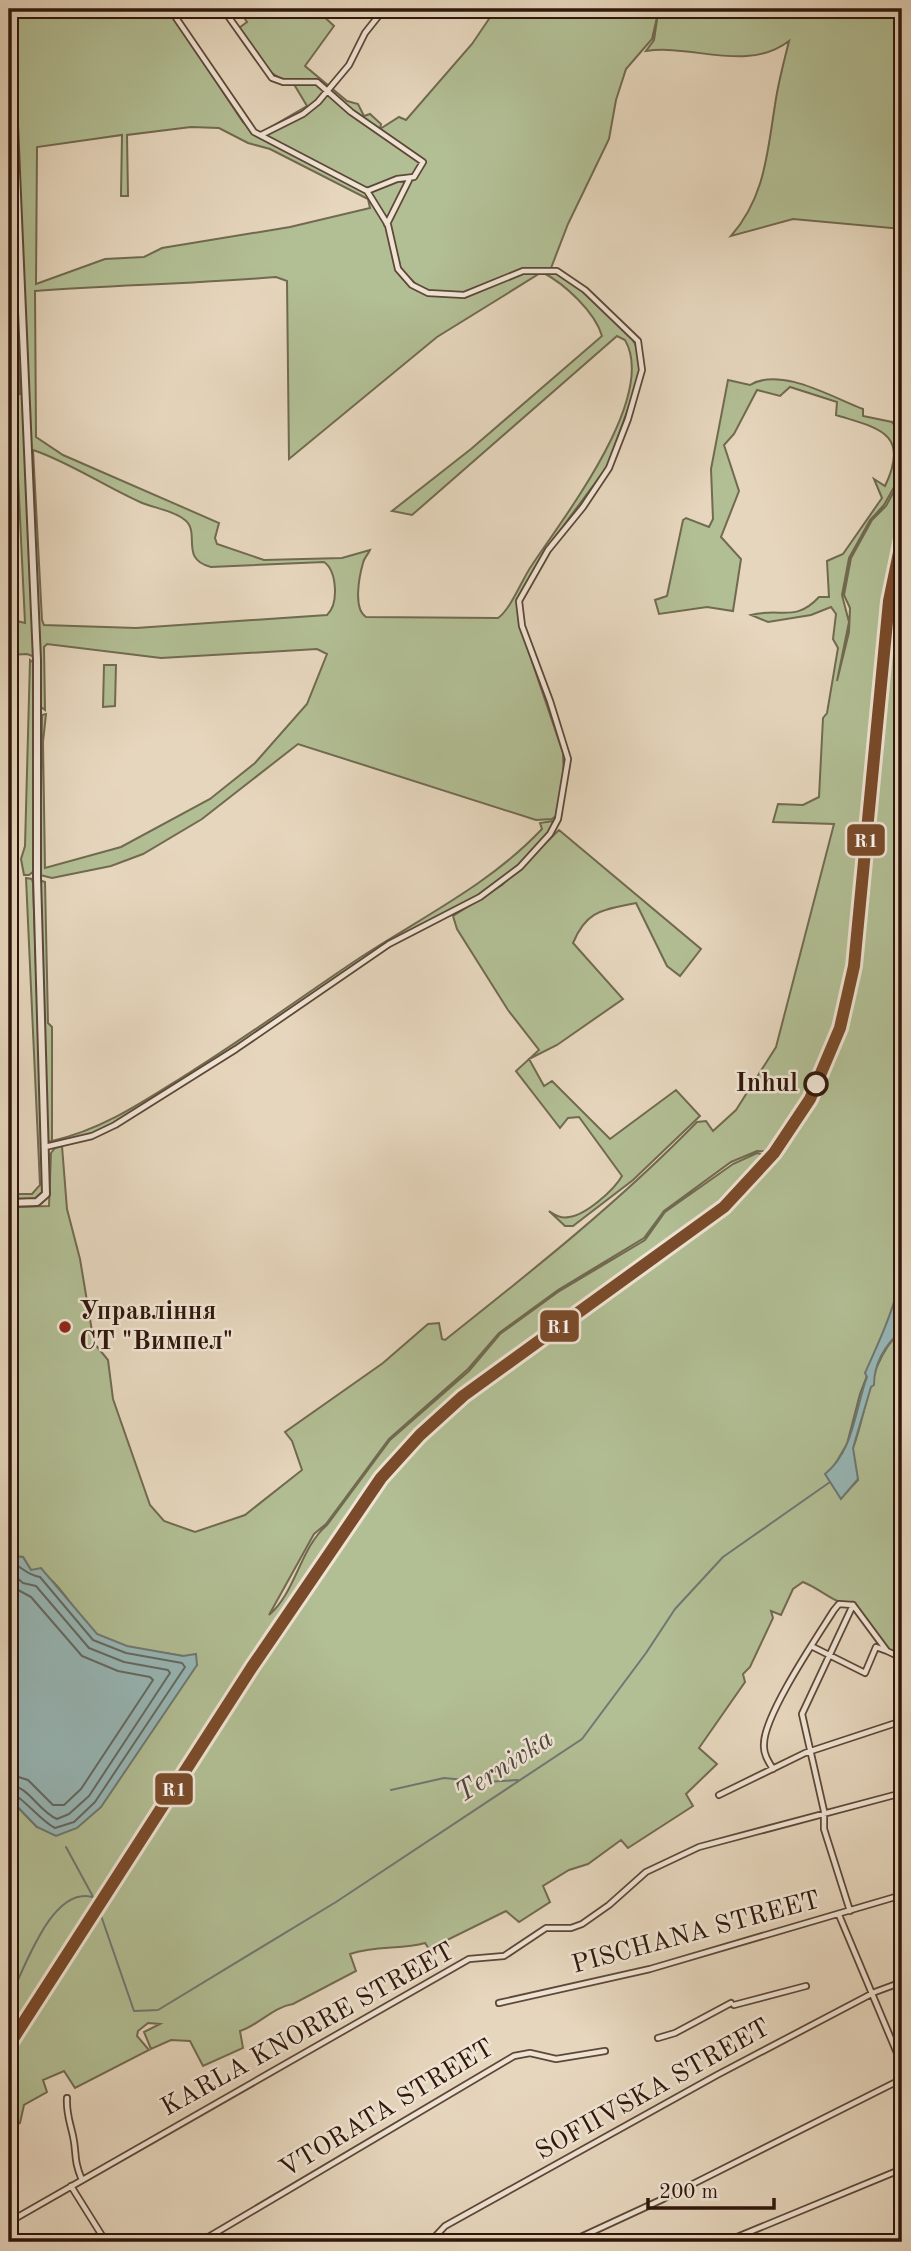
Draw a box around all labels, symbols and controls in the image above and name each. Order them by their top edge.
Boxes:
line badge: R1 [846,823,886,857]
text: R1 [854,833,878,852]
place label: Inhul [735,1071,798,1097]
marker: Inhul [804,1072,828,1096]
place label: Управління СТ "Вимпел" [79,1299,233,1355]
line badge: R1 [539,1309,580,1343]
marker: Управління СТ "Вимпел" [57,1319,73,1335]
text: R1 [547,1319,571,1338]
water label: Ternivka [451,1725,559,1809]
line badge: R1 [154,1772,194,1806]
text: R1 [162,1782,186,1801]
street label: PISCHANA STREET [569,1887,823,1979]
street label: KARLA KNORRE STREET [157,1938,459,2122]
street label: SOFIIVSKA STREET [532,2015,774,2165]
street label: VTORATA STREET [276,2035,498,2183]
scale bar [648,2167,774,2211]
text: 200 m [659,2182,718,2203]

